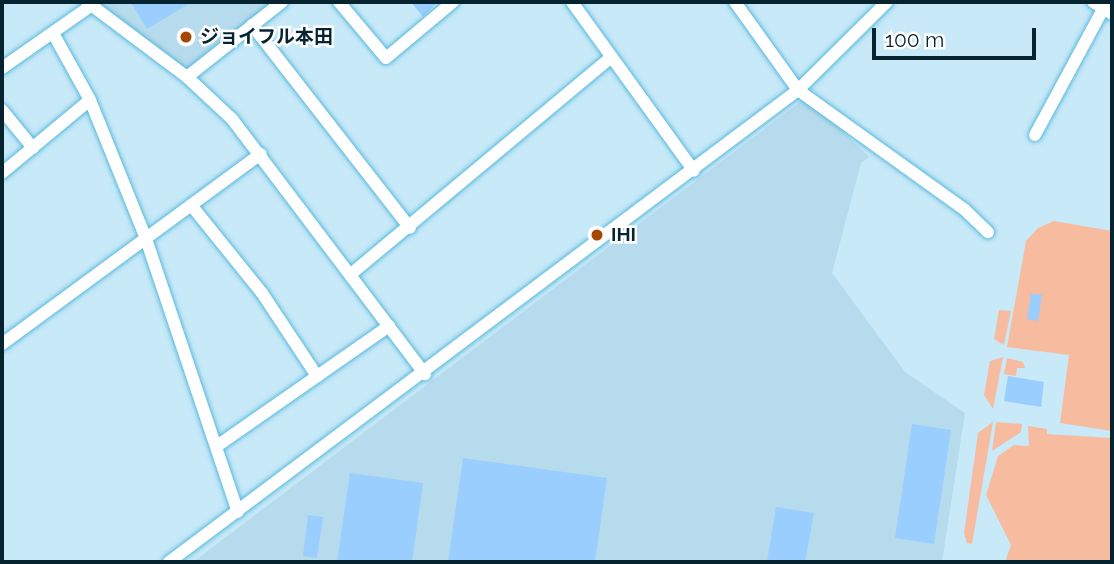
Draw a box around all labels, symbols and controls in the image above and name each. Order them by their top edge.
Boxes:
scale bar [876,14,1040,58]
place label: ジョイフル本田 [200,26,333,48]
text: 100 m [885,27,944,52]
marker: ジョイフル本田 [178,29,194,45]
place label: IHI [611,224,636,246]
marker: IHI [589,227,605,243]

